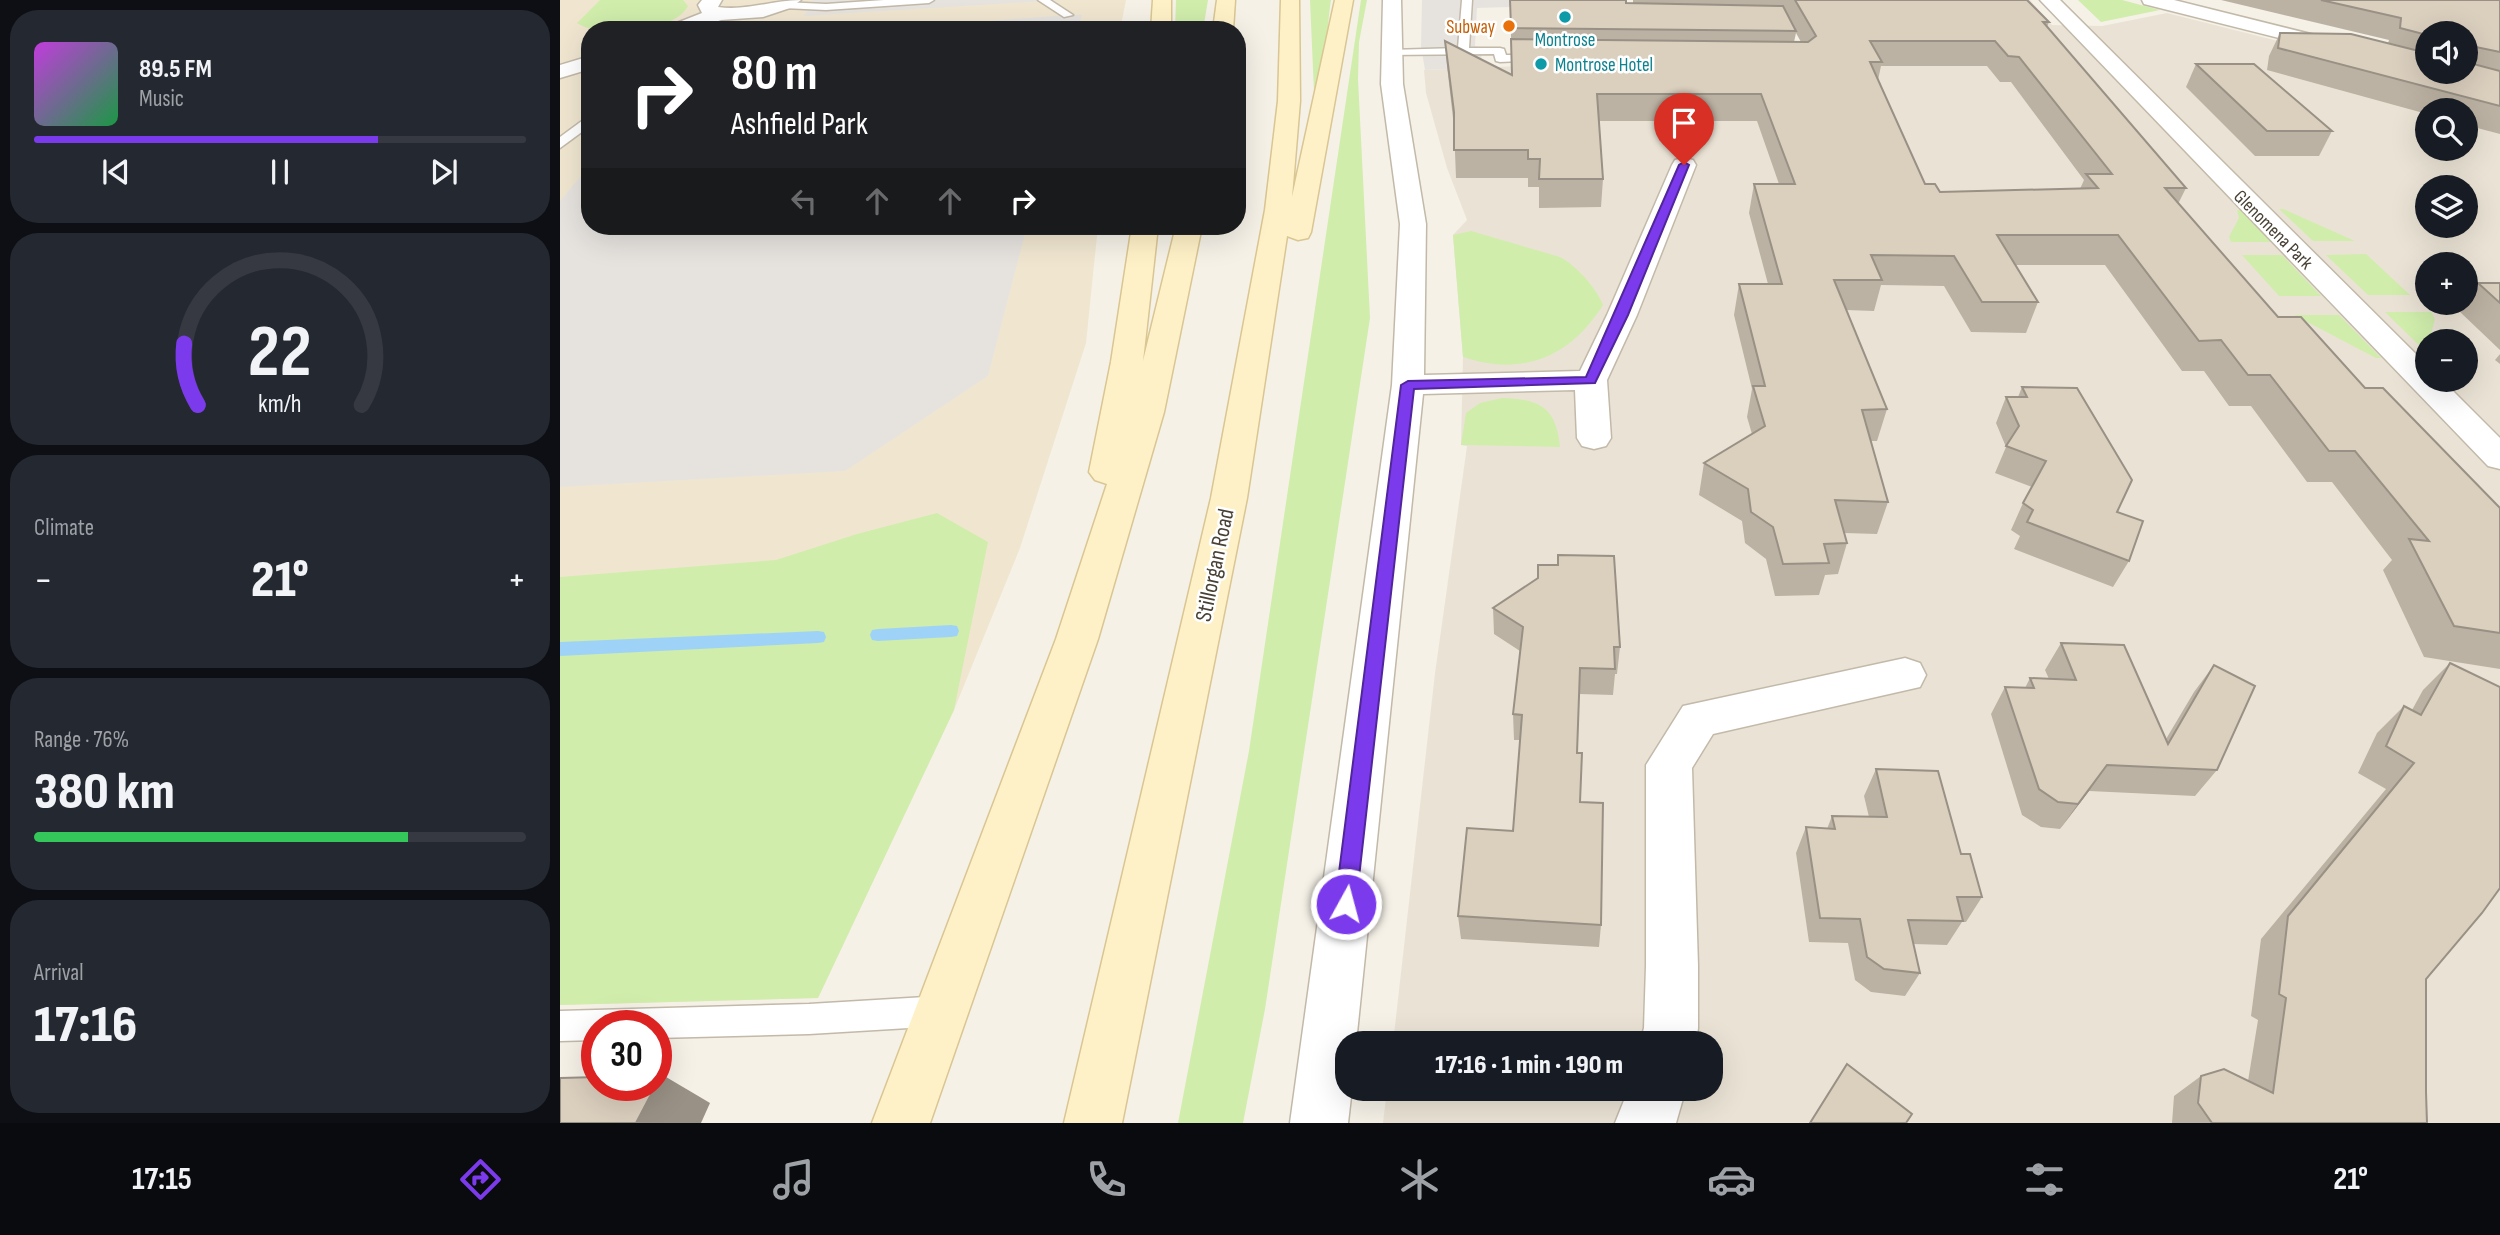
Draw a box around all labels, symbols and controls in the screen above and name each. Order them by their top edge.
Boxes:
marker: Montrose [1557,9,1573,25]
place label: Subway [1446,16,1496,39]
marker: Subway [1501,18,1517,34]
map controls [2415,21,2478,392]
button: sound [2415,21,2478,84]
place label: Montrose [1535,29,1595,52]
text: 80 m [731,45,818,104]
icon: right [616,49,707,140]
text: 89.5 FM [139,54,212,85]
place label: Montrose Hotel [1555,54,1653,77]
marker: Montrose Hotel [1533,56,1549,72]
text: Music [139,85,184,113]
pin [1654,93,1714,165]
button: search [2415,98,2478,161]
icon: arrive [1665,104,1703,142]
text: Ashfield Park [731,105,868,144]
icon: previous [97,153,135,191]
icon: pause [261,153,299,191]
icon: next [425,153,463,191]
button: layers [2415,175,2478,238]
icon: left [785,182,823,220]
icon: ahead [858,182,896,220]
icon: ahead [931,182,969,220]
icon: right [1004,182,1042,220]
street label: Glenomena Park [2228,186,2318,275]
button: + [2415,252,2478,315]
text: 22 [248,309,312,397]
button: − [2415,329,2478,392]
text: km/h [258,389,302,420]
street label: Stillorgan Road [1189,506,1241,624]
text: Climate [34,514,94,542]
text: 21° [251,549,309,612]
text: − [34,558,53,603]
text: + [507,558,526,603]
text: Range · 76% [34,726,129,754]
text: 380 km [34,761,175,824]
position arrow [1309,867,1383,941]
text: Arrival [34,959,83,987]
text: 17:16 [34,994,137,1057]
speed limit sign: 30 [581,1010,672,1101]
text: 17:16 · 1 min · 190 m [1435,1050,1623,1081]
icon: directions [456,1155,505,1204]
icon: music [769,1155,818,1204]
icon: phone [1082,1155,1131,1204]
icon: climate [1395,1155,1444,1204]
icon: car [1707,1155,1756,1204]
icon: filters [2020,1155,2069,1204]
text: 17:15 [132,1160,192,1199]
text: 21° [2333,1160,2368,1199]

